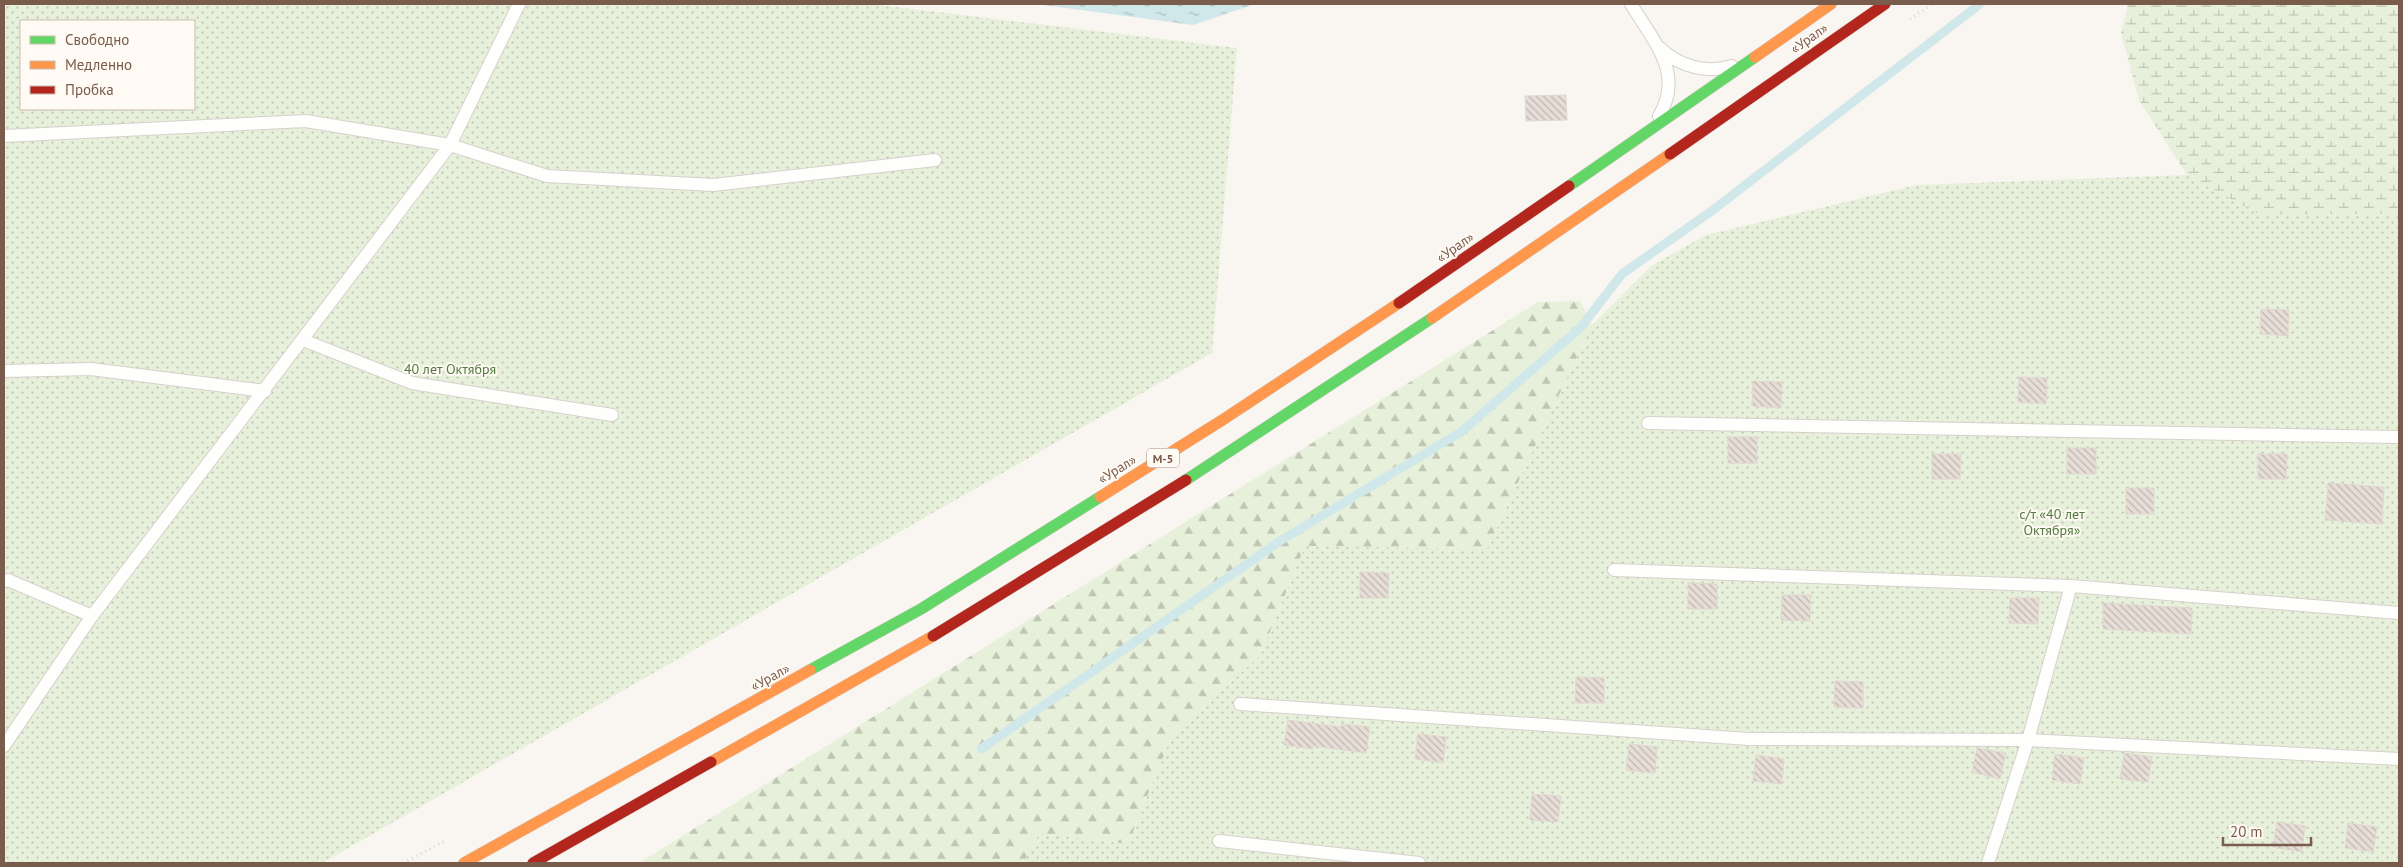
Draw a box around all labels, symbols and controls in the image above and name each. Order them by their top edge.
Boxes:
street label: «Урал» [1787,18,1832,57]
legend [20,20,195,110]
text: Свободно [65,30,129,49]
text: Медленно [65,55,132,74]
text: Пробка [65,80,114,99]
street label: «Урал» [1433,227,1478,266]
park label: 40 лет Октября [404,360,496,378]
road number: М-5 [1147,448,1179,468]
street label: «Урал» [1094,450,1140,488]
park label: с/т «40 лет Октября» [2019,505,2085,539]
street label: «Урал» [747,659,793,695]
scale bar [2223,814,2310,846]
text: 20 m [2230,822,2263,841]

